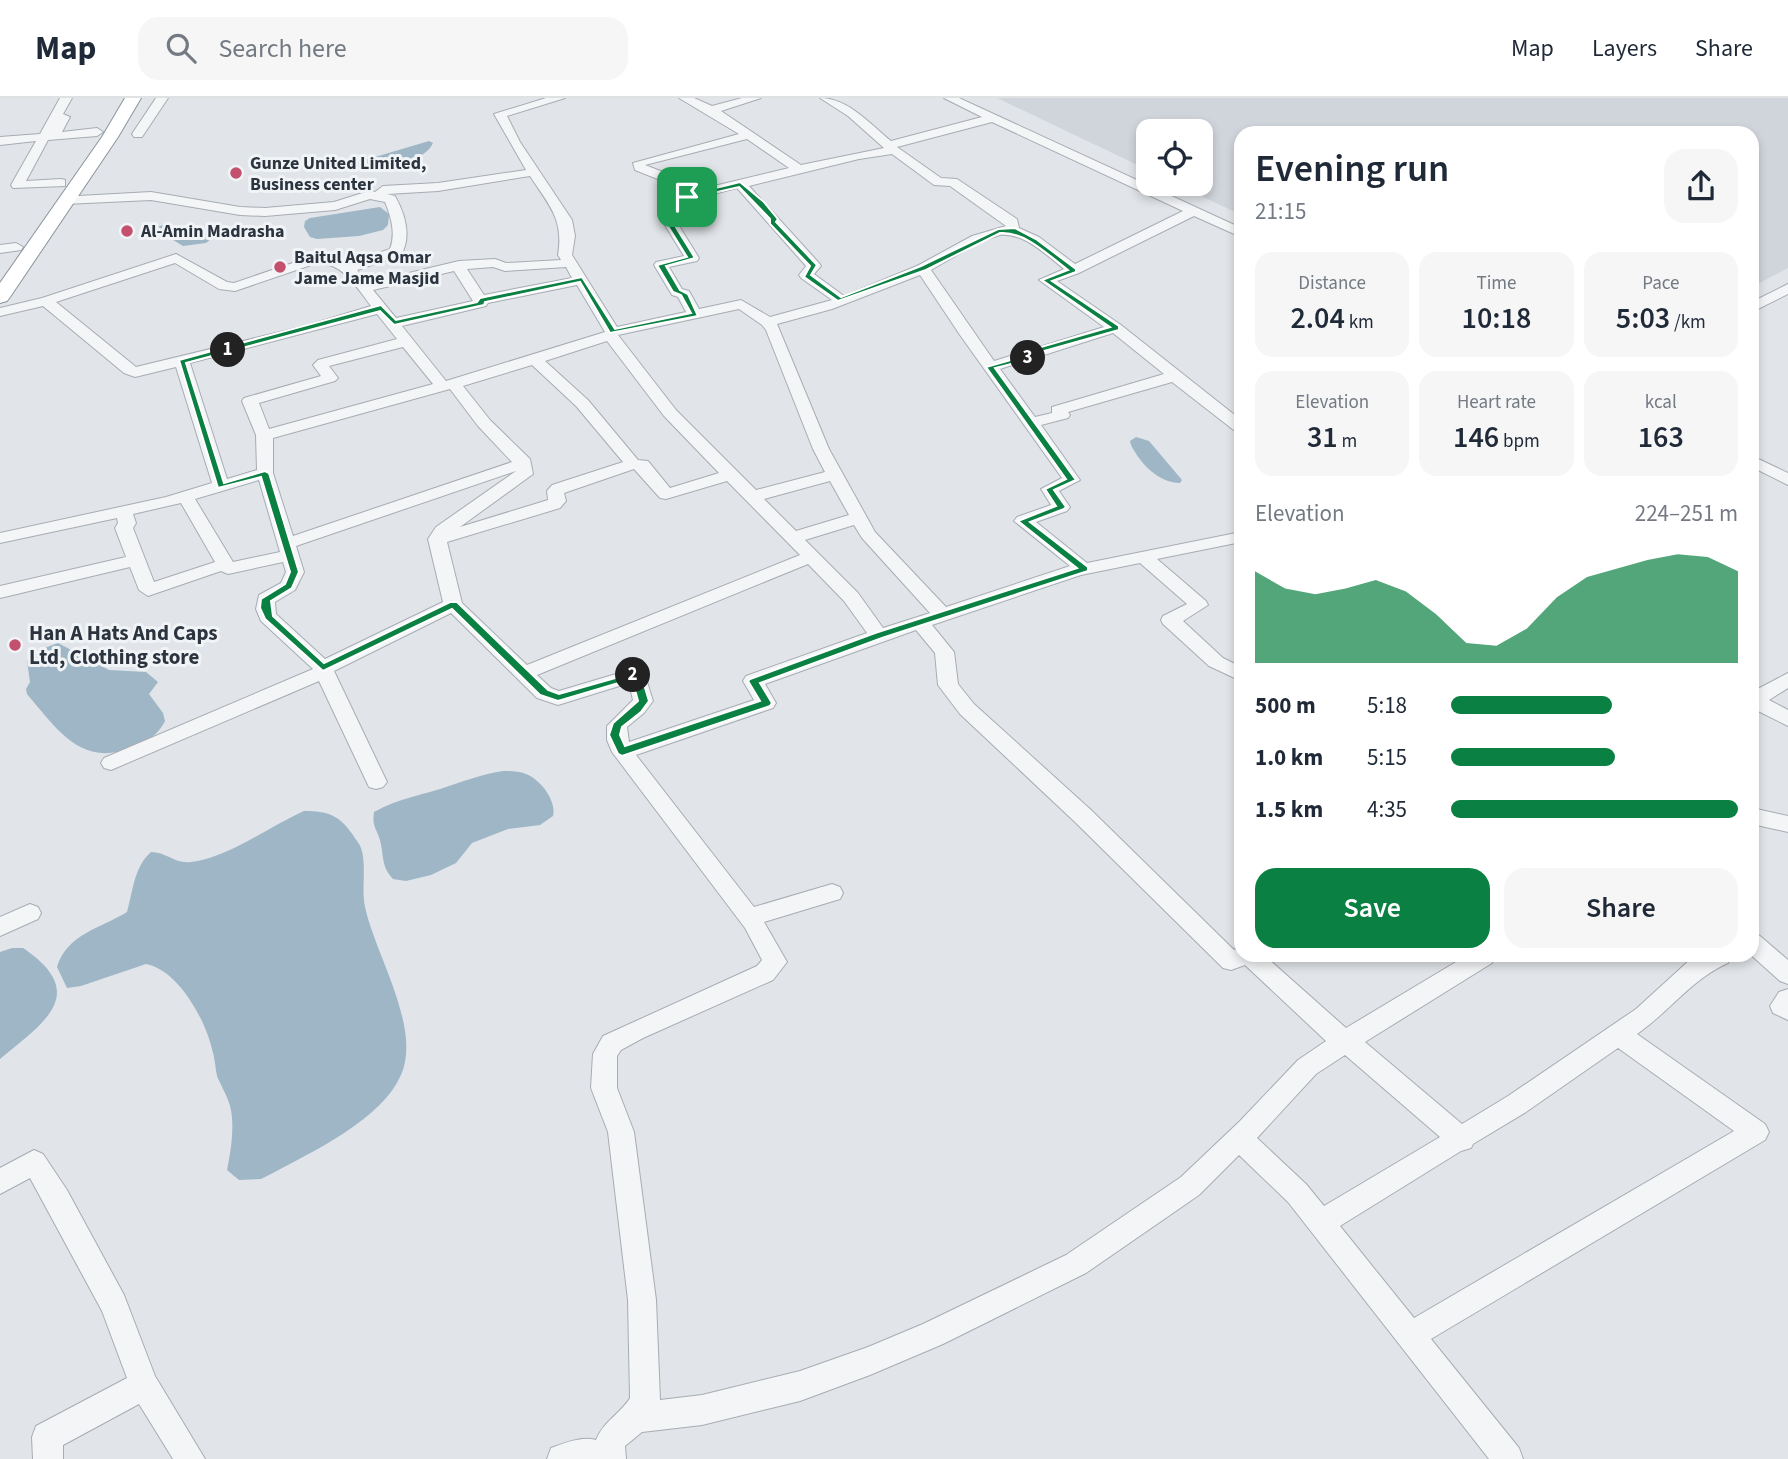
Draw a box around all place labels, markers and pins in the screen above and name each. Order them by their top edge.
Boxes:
place label: Gunze United Limited, Business center [250,151,426,197]
marker: Gunze United Limited, Business center [228,165,244,181]
pin [657,167,717,227]
place label: Al-Amin Madrasha [140,219,284,244]
marker: Al-Amin Madrasha [119,223,135,239]
place label: Baitul Aqsa Omar Jame Jame Masjid [294,245,439,291]
marker: Baitul Aqsa Omar Jame Jame Masjid [272,259,288,275]
pin: 1 [210,332,246,368]
pin: 3 [1010,341,1046,376]
place label: Han A Hats And Caps Ltd, Clothing store [29,618,218,672]
marker: Han A Hats And Caps Ltd, Clothing store [7,637,23,653]
pin: 2 [616,658,650,692]

